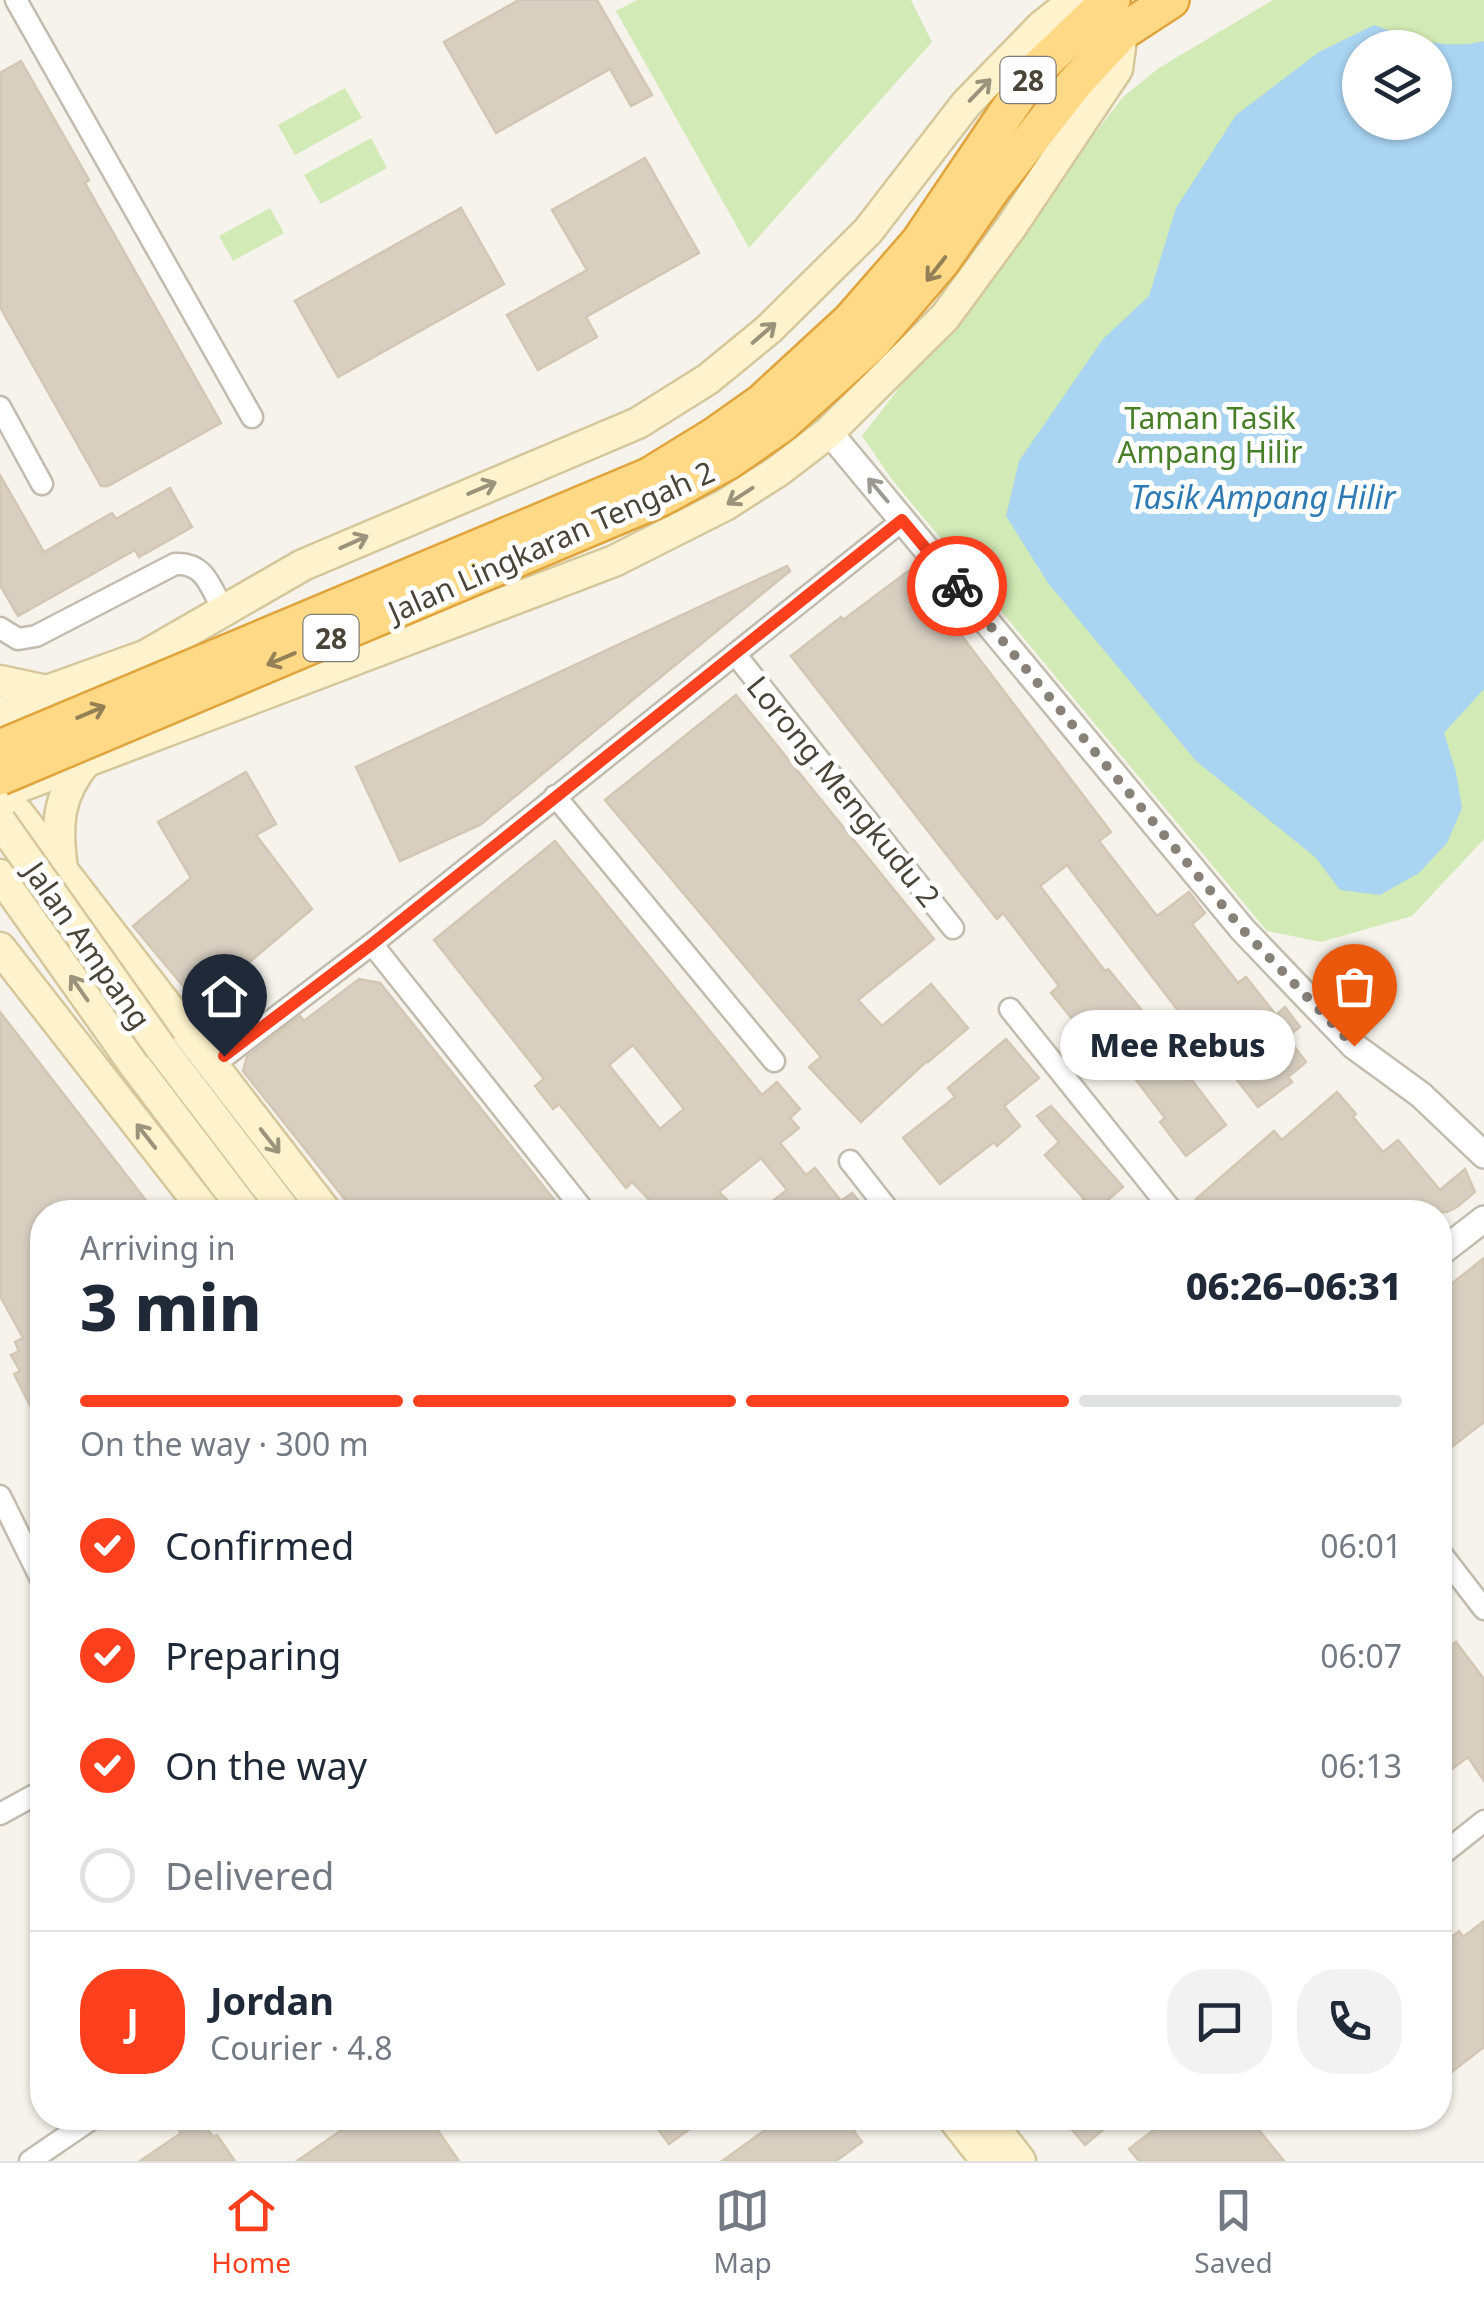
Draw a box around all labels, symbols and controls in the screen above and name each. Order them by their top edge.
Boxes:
map controls [1342,30,1452,140]
button: layers [1342,30,1452,140]
road number: 28 [1000,57,1056,103]
one-way arrow [967,79,991,103]
one-way arrow [925,255,946,282]
one-way arrow [751,322,777,344]
park label: Taman Tasik Ampang Hilir [1117,397,1303,472]
street label: Jalan Lingkaran Tengah 2 [379,450,721,633]
water label: Tasik Ampang Hilir [1130,475,1397,518]
one-way arrow [466,478,497,496]
one-way arrow [867,478,889,504]
one-way arrow [726,485,755,506]
one-way arrow [338,532,369,550]
courier [907,536,1007,636]
icon: bike [930,559,985,614]
road number: 28 [304,615,358,661]
one-way arrow [266,651,297,669]
street label: Lorong Mengkudu 2 [738,667,950,915]
one-way arrow [75,702,105,720]
street label: Jalan Ampang [13,851,161,1037]
pin [1312,944,1397,1047]
pin [182,954,267,1057]
icon: bag [1327,959,1382,1014]
icon: home [197,969,252,1024]
one-way arrow [69,974,90,1002]
callout: Mee Rebus [1059,1011,1294,1081]
text: Mee Rebus [1089,1023,1266,1066]
one-way arrow [135,1123,157,1149]
one-way arrow [259,1127,281,1153]
text: Arriving in [80,1226,235,1269]
text: 06:26–06:31 [1186,1259,1402,1311]
text: 3 min [80,1262,262,1350]
text: On the way · 300 m [80,1422,369,1465]
icon: check [80,1518,135,1573]
text: Confirmed [165,1519,354,1571]
text: 06:01 [1320,1524,1402,1567]
icon: check [80,1628,135,1683]
text: Preparing [165,1629,341,1681]
text: 06:07 [1320,1634,1402,1677]
icon: check [80,1738,135,1793]
text: On the way [165,1739,367,1791]
text: 06:13 [1320,1744,1402,1787]
text: Delivered [165,1849,334,1901]
button: chat [1167,1969,1272,2074]
button: phone [1297,1969,1402,2074]
text: Jordan [210,1974,334,2026]
text: J [126,1995,139,2047]
text: Courier · 4.8 [210,2026,393,2069]
tab: Home [211,2183,291,2281]
tab: Map [713,2183,772,2281]
tab: Saved [1194,2183,1273,2281]

